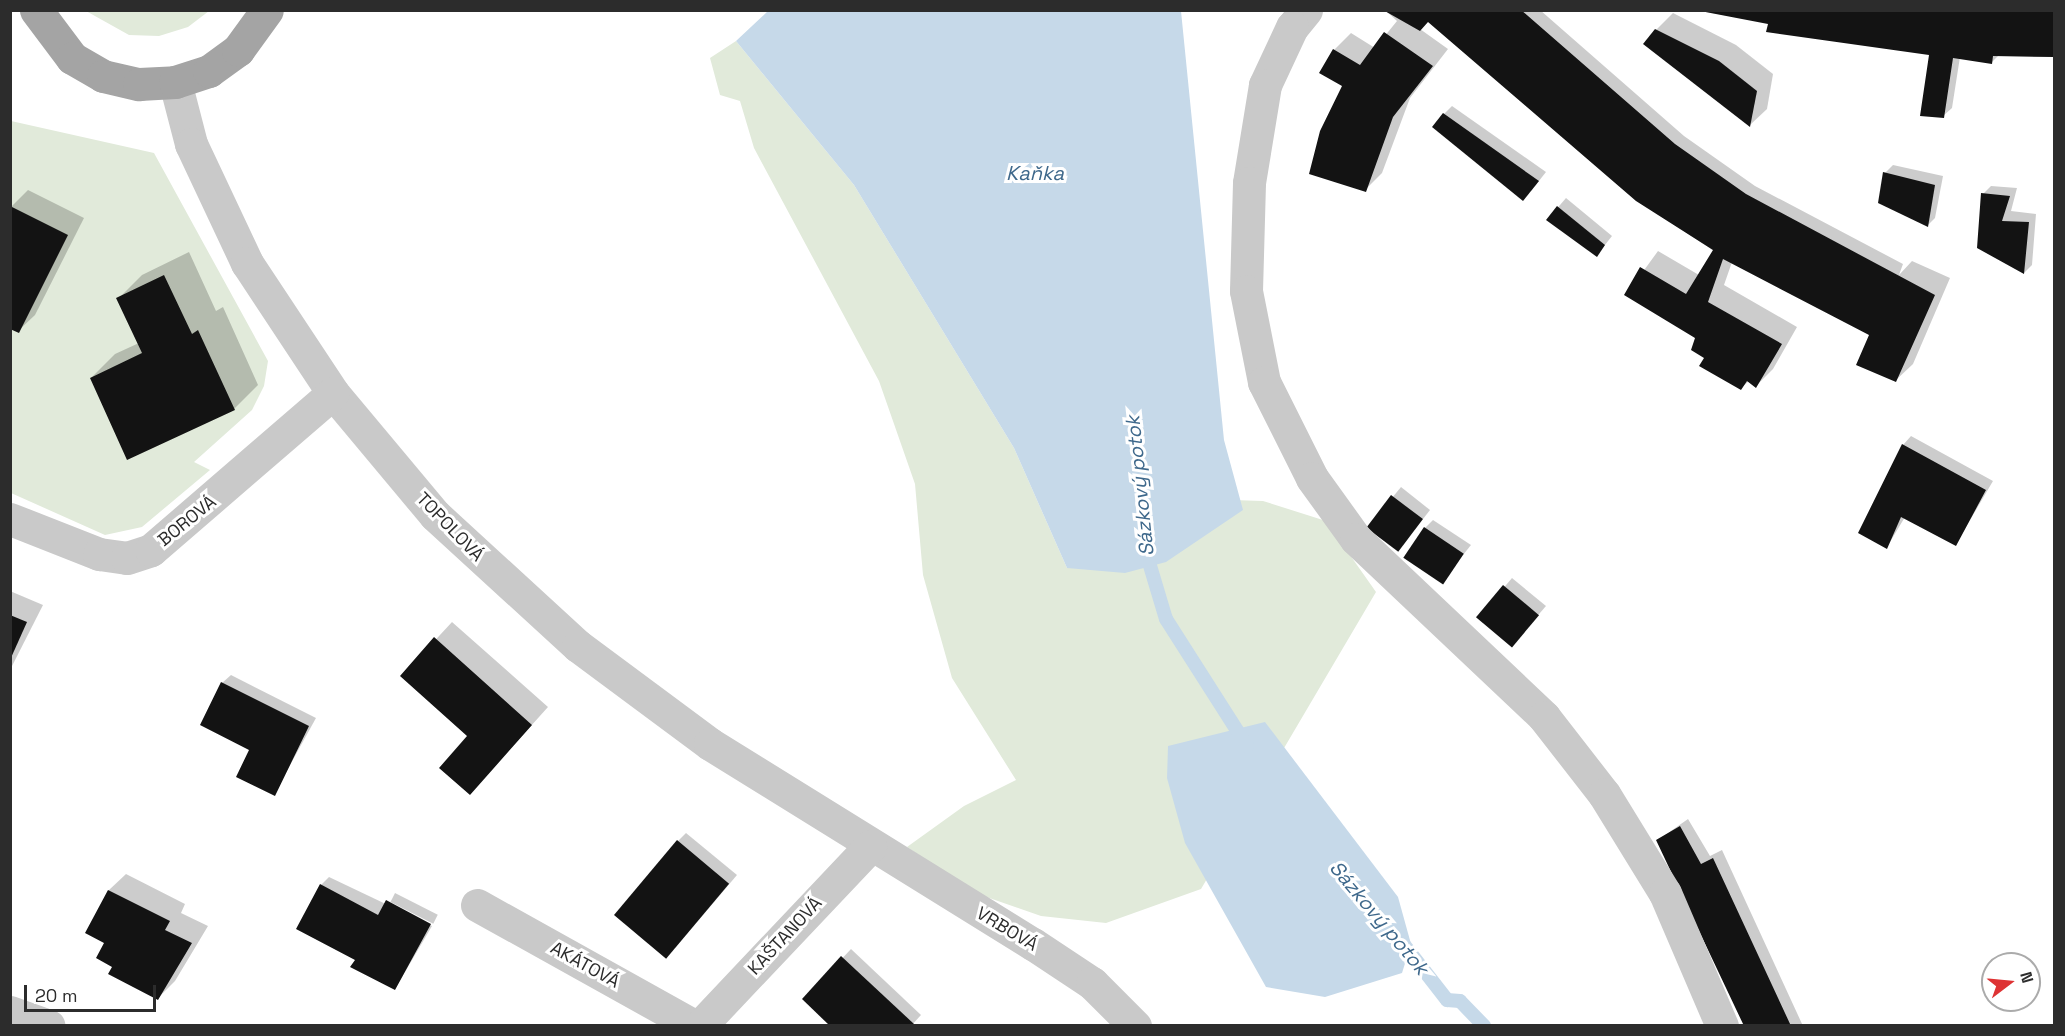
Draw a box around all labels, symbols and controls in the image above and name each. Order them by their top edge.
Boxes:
water label: Kaňka [1006,161,1064,185]
water label: Sázkový potok [1121,414,1159,558]
street label: TOPOLOVÁ [412,488,488,566]
street label: BOROVÁ [154,491,220,551]
water label: Sázkový potok [1324,856,1434,980]
street label: KAŠTANOVÁ [743,893,827,979]
street label: VRBOVÁ [972,902,1042,956]
street label: AKÁTOVÁ [547,937,623,993]
north arrow [1981,952,2041,1012]
text: N [2015,969,2038,985]
scale bar [27,973,159,1011]
text: 20 m [35,984,78,1007]

